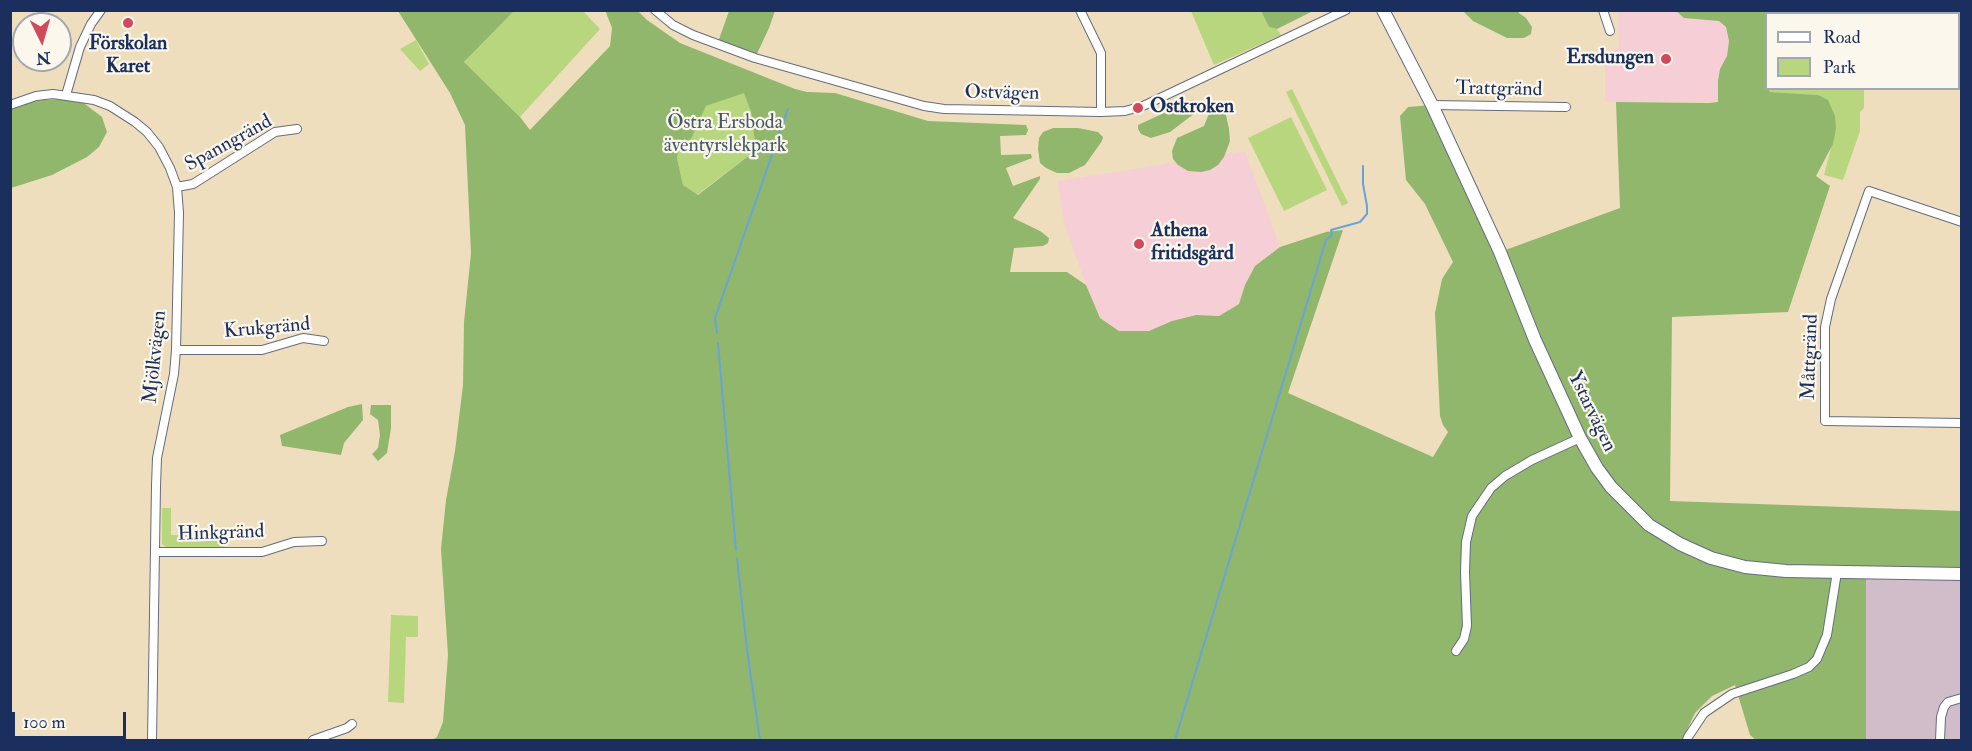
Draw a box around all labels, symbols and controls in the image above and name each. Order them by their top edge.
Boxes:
north arrow [12,12,72,72]
legend [1765,12,1960,90]
marker: Förskolan Karet [121,16,135,30]
text: Road [1823,26,1861,49]
place label: Förskolan Karet [89,33,167,80]
text: N [35,47,51,69]
place label: Ersdungen [1566,47,1654,71]
marker: Ersdungen [1659,52,1673,66]
text: Park [1823,56,1856,79]
street label: Trattgränd [1455,77,1543,103]
street label: Ostvägen [964,81,1040,107]
place label: Ostkroken [1150,96,1234,120]
marker: Ostkroken [1131,101,1145,115]
street label: Spanngränd [181,110,277,178]
park label: Östra Ersboda äventyrslekpark [664,112,786,159]
place label: Athena fritidsgård [1151,220,1234,267]
marker: Athena fritidsgård [1132,237,1146,251]
street label: Mjölkvägen [139,309,173,405]
street label: Krukgränd [223,313,311,345]
street label: Måttgränd [1798,314,1824,400]
street label: Ystarvägen [1561,368,1621,456]
street label: Hinkgränd [177,520,265,548]
scale bar [15,700,129,738]
text: 100 m [23,711,66,734]

